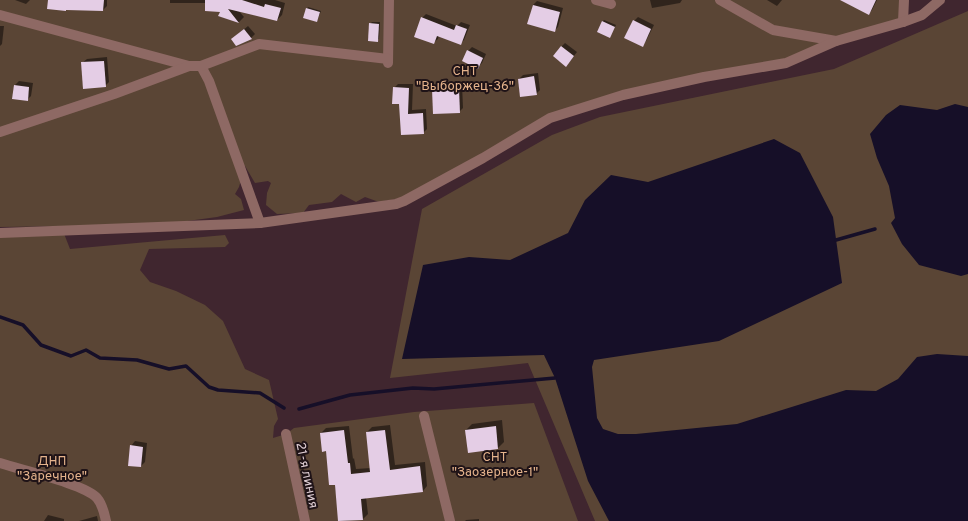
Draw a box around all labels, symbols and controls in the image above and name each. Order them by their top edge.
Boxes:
park label: СНТ "Выборжец-36" [416,64,514,95]
street label: 21-я линия [291,441,321,510]
park label: СНТ "Заозерное-1" [452,450,538,481]
park label: ДНП "Заречное" [17,454,87,485]

